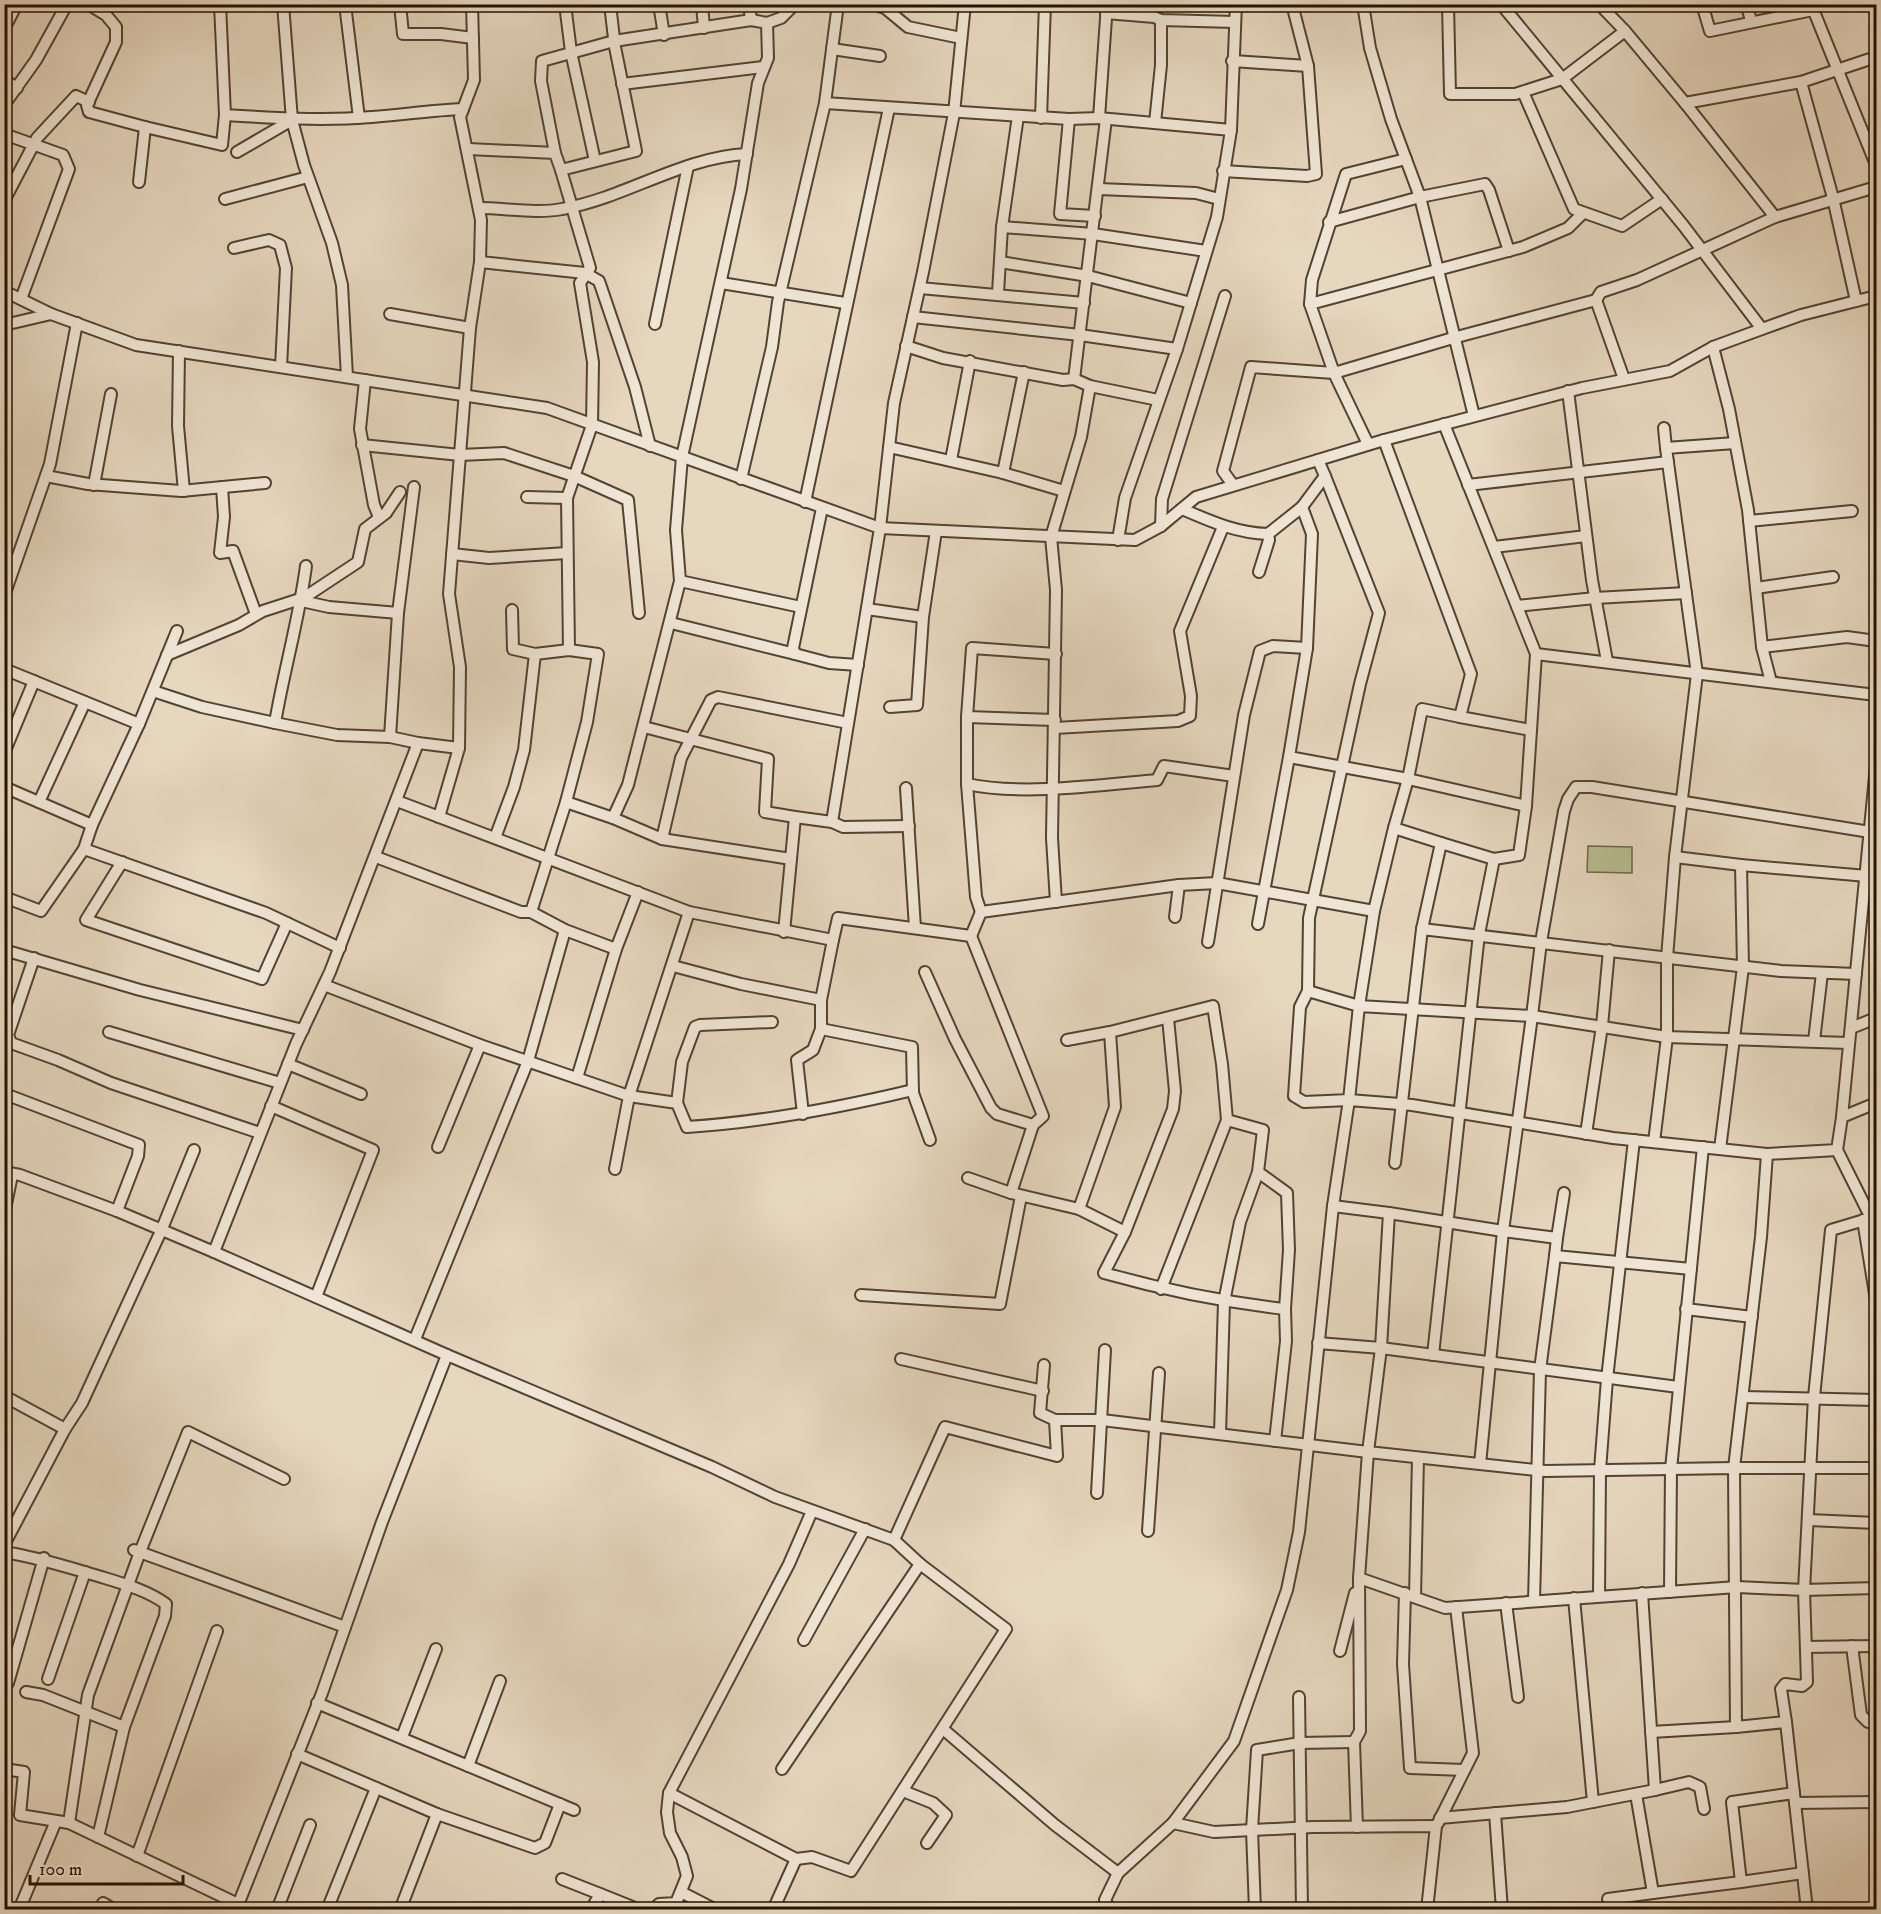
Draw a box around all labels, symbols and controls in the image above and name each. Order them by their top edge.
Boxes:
scale bar [30,1848,183,1886]
text: 100 m [39,1859,82,1881]

